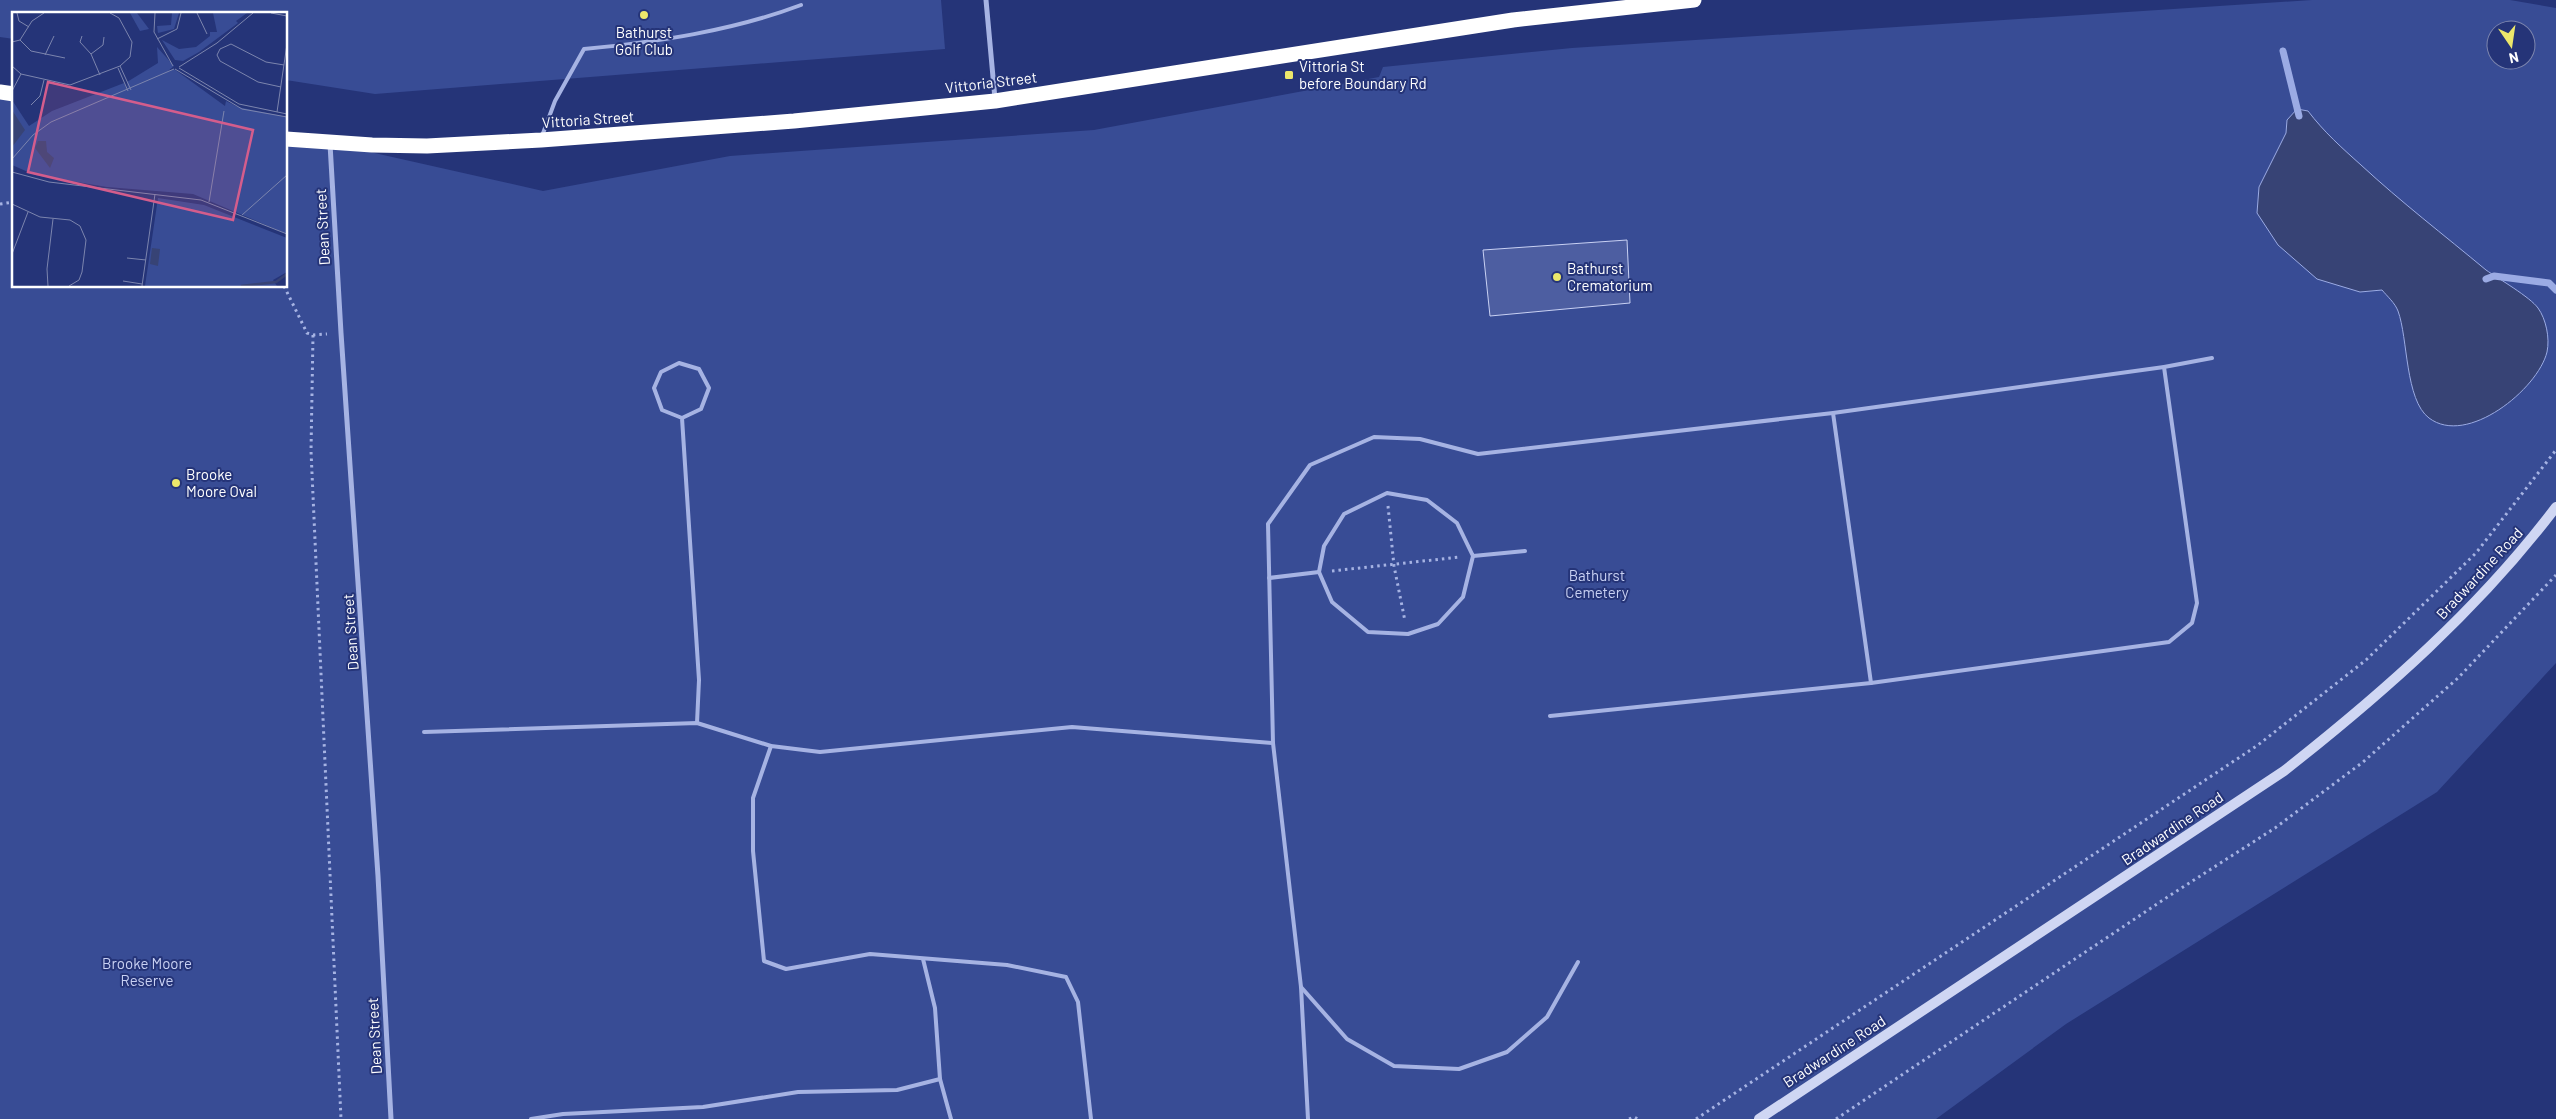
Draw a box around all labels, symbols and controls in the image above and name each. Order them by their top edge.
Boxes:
marker: Bathurst Golf Club [638,9,650,21]
inset map [12,12,288,288]
north arrow [2486,20,2536,70]
place label: Bathurst Golf Club [615,23,673,58]
text: N [2508,49,2520,67]
place label: Vittoria St before Boundary Rd [1299,57,1427,92]
street label: Vittoria Street [944,67,1038,97]
marker: Vittoria St before Boundary Rd [1283,69,1295,81]
street label: Vittoria Street [541,107,635,131]
street label: Dean Street [311,188,333,266]
place label: Bathurst Crematorium [1567,259,1653,294]
marker: Bathurst Crematorium [1551,271,1563,283]
place label: Brooke Moore Oval [186,465,257,500]
marker: Brooke Moore Oval [170,477,182,489]
street label: Bradwardine Road [2432,524,2526,622]
park label: Bathurst Cemetery [1565,566,1629,601]
street label: Dean Street [338,593,362,671]
street label: Bradwardine Road [2118,787,2226,869]
park label: Brooke Moore Reserve [102,954,192,989]
street label: Dean Street [363,997,385,1075]
street label: Bradwardine Road [1779,1011,1889,1091]

